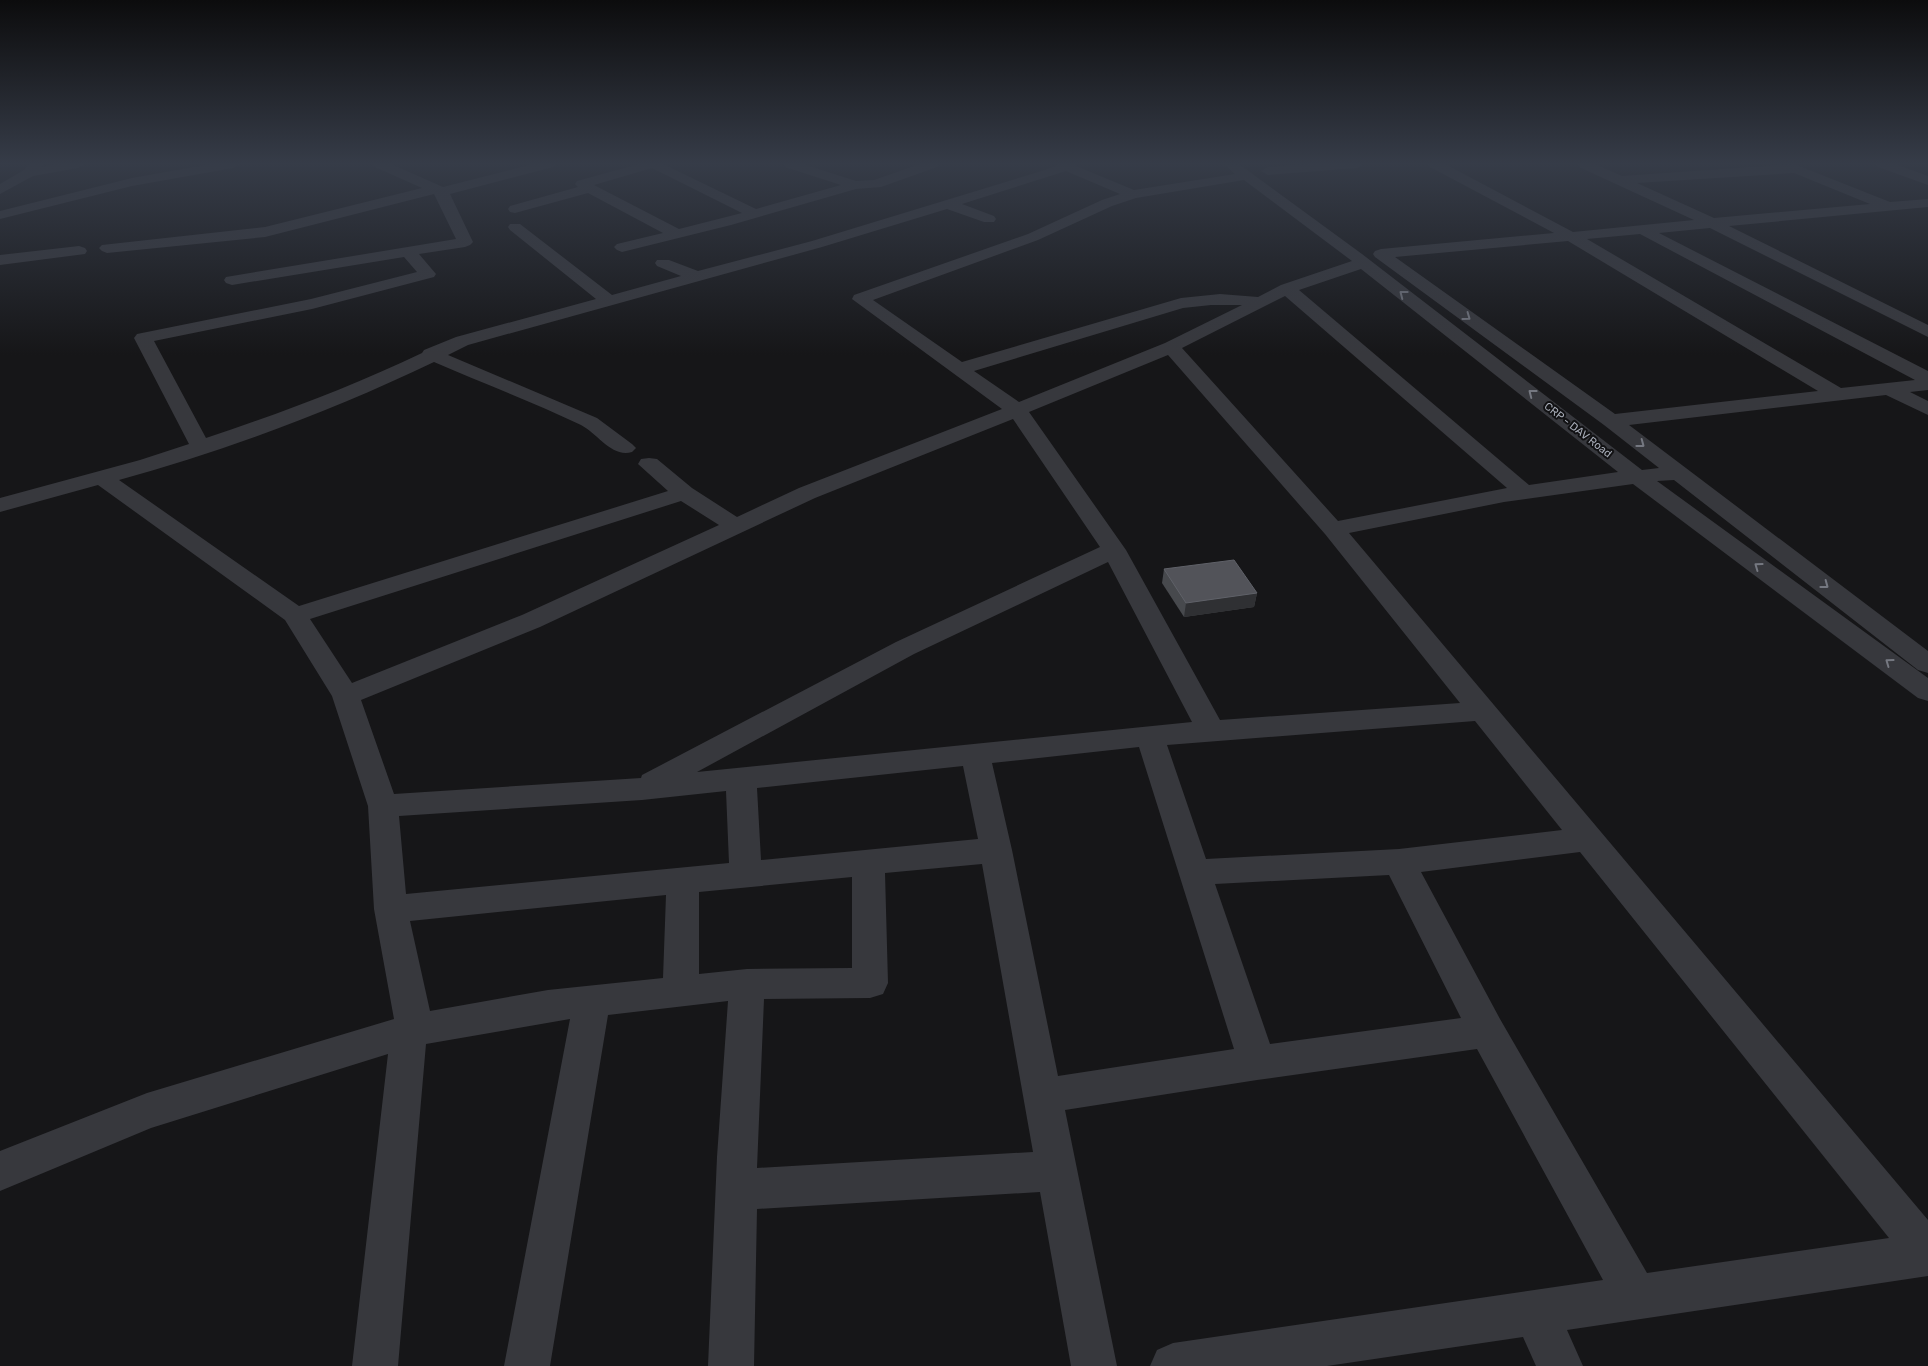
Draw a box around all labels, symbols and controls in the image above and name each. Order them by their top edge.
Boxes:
one-way arrow [1399,291,1409,300]
one-way arrow [1462,311,1471,320]
one-way arrow [1528,390,1537,399]
street label: CRP - DAV Road [1542,400,1614,460]
one-way arrow [1635,438,1645,447]
one-way arrow [1754,563,1764,572]
one-way arrow [1819,580,1828,588]
one-way arrow [1886,660,1895,668]

